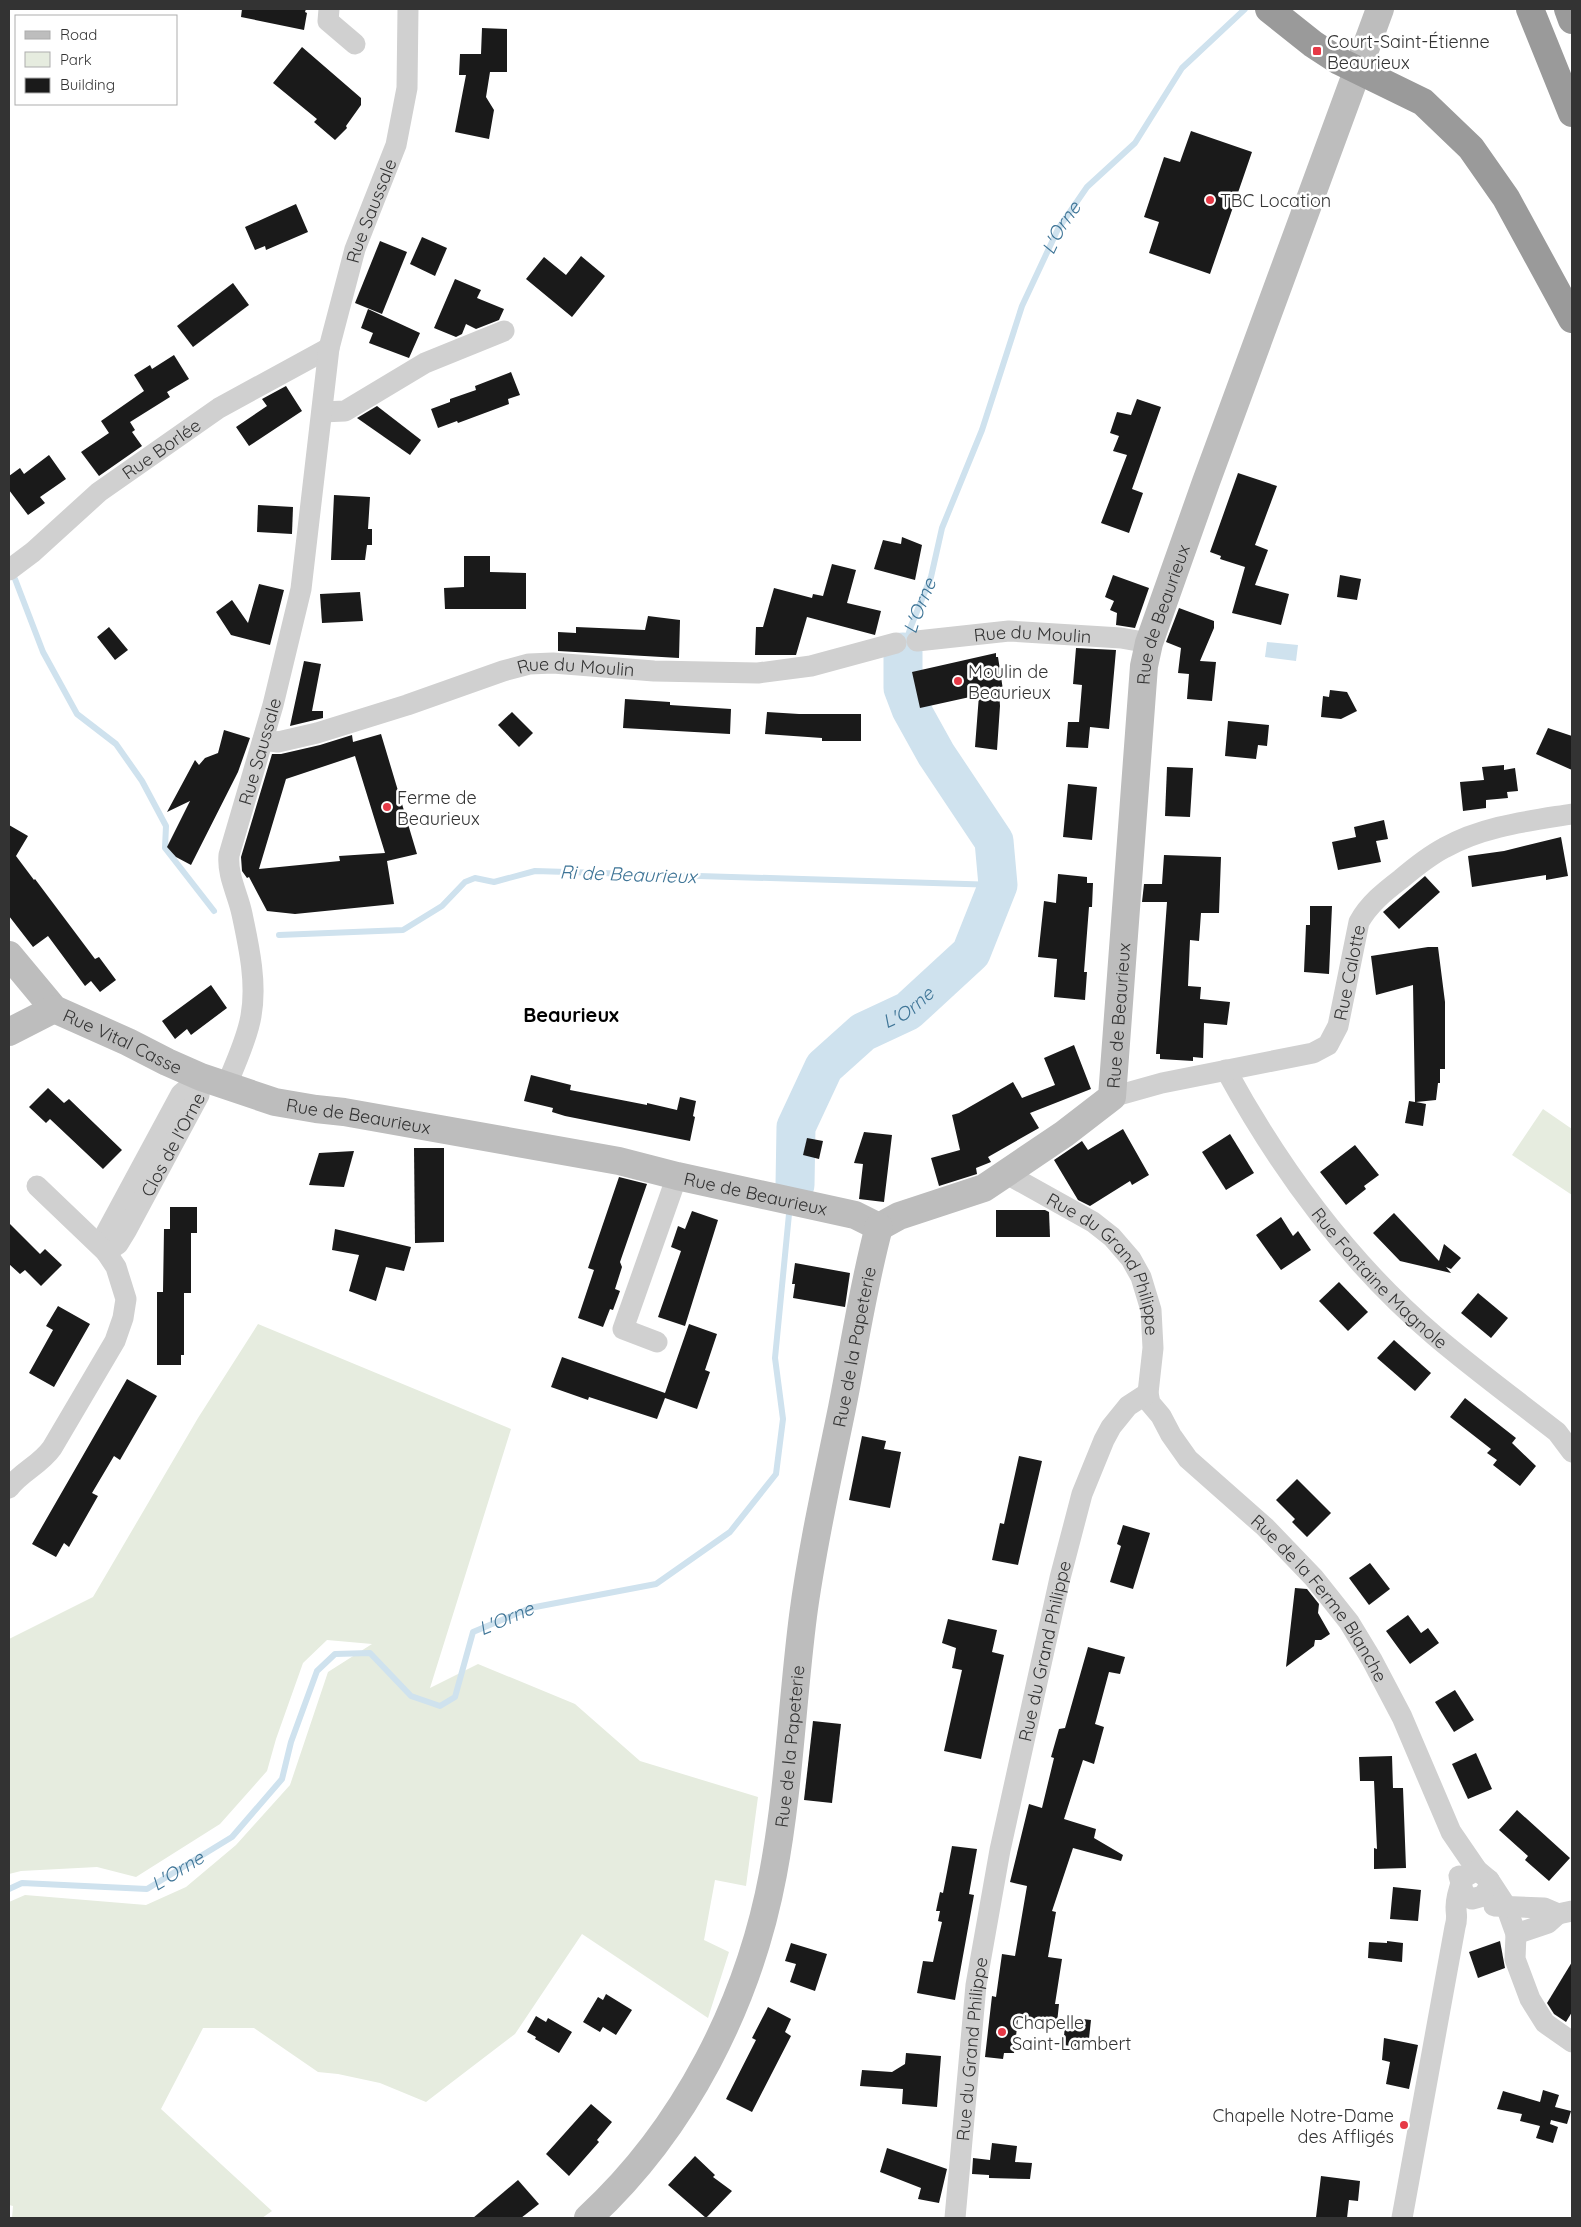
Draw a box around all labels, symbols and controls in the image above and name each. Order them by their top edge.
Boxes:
legend [15,15,178,105]
text: Road [60,25,97,44]
place label: Court-Saint-Étienne Beaurieux [1327,30,1490,74]
marker: Court-Saint-Étienne Beaurieux [1311,45,1323,57]
text: Park [60,50,92,69]
text: Building [60,75,115,94]
street label: Rue Saussale [340,155,401,265]
place label: TBC Location [1220,189,1331,212]
marker: TBC Location [1204,194,1216,206]
water label: L'Orne [1036,195,1086,258]
street label: Rue Borlée [117,413,205,484]
street label: Rue de Beaurieux [1131,541,1195,685]
water label: L'Orne [897,574,942,636]
street label: Rue du Moulin [972,619,1092,648]
street label: Rue du Moulin [514,651,635,681]
place label: Moulin de Beaurieux [968,660,1051,704]
marker: Moulin de Beaurieux [952,675,964,687]
street label: Rue Saussale [233,696,286,808]
place label: Ferme de Beaurieux [397,786,480,830]
marker: Ferme de Beaurieux [381,801,393,813]
water label: Ri de Beaurieux [559,860,699,888]
street label: Rue Calotte [1328,923,1370,1022]
street label: Rue de Beaurieux [1101,942,1135,1089]
water label: L'Orne [878,981,939,1033]
district label: Beaurieux [523,1002,619,1027]
street label: Rue Vital Casse [60,1003,186,1079]
street label: Clos de l'Orne [135,1088,210,1200]
street label: Rue de Beaurieux [284,1093,433,1139]
street label: Rue de Beaurieux [682,1166,830,1220]
street label: Rue du Grand Philippe [1043,1187,1164,1336]
street label: Rue Fontaine Magnole [1307,1203,1453,1353]
street label: Rue de la Papeterie [827,1264,880,1429]
street label: Rue de la Ferme Blanche [1247,1509,1393,1686]
street label: Rue du Grand Philippe [1013,1558,1076,1744]
water label: L'Orne [475,1595,538,1640]
street label: Rue de la Papeterie [769,1664,809,1829]
water label: L'Orne [147,1845,209,1896]
street label: Rue du Grand Philippe [951,1955,992,2142]
place label: Chapelle Saint-Lambert [1012,2011,1131,2055]
marker: Chapelle Saint-Lambert [996,2026,1008,2038]
place label: Chapelle Notre-Dame des Affligés [1213,2104,1394,2148]
marker: Chapelle Notre-Dame des Affligés [1398,2119,1410,2131]

